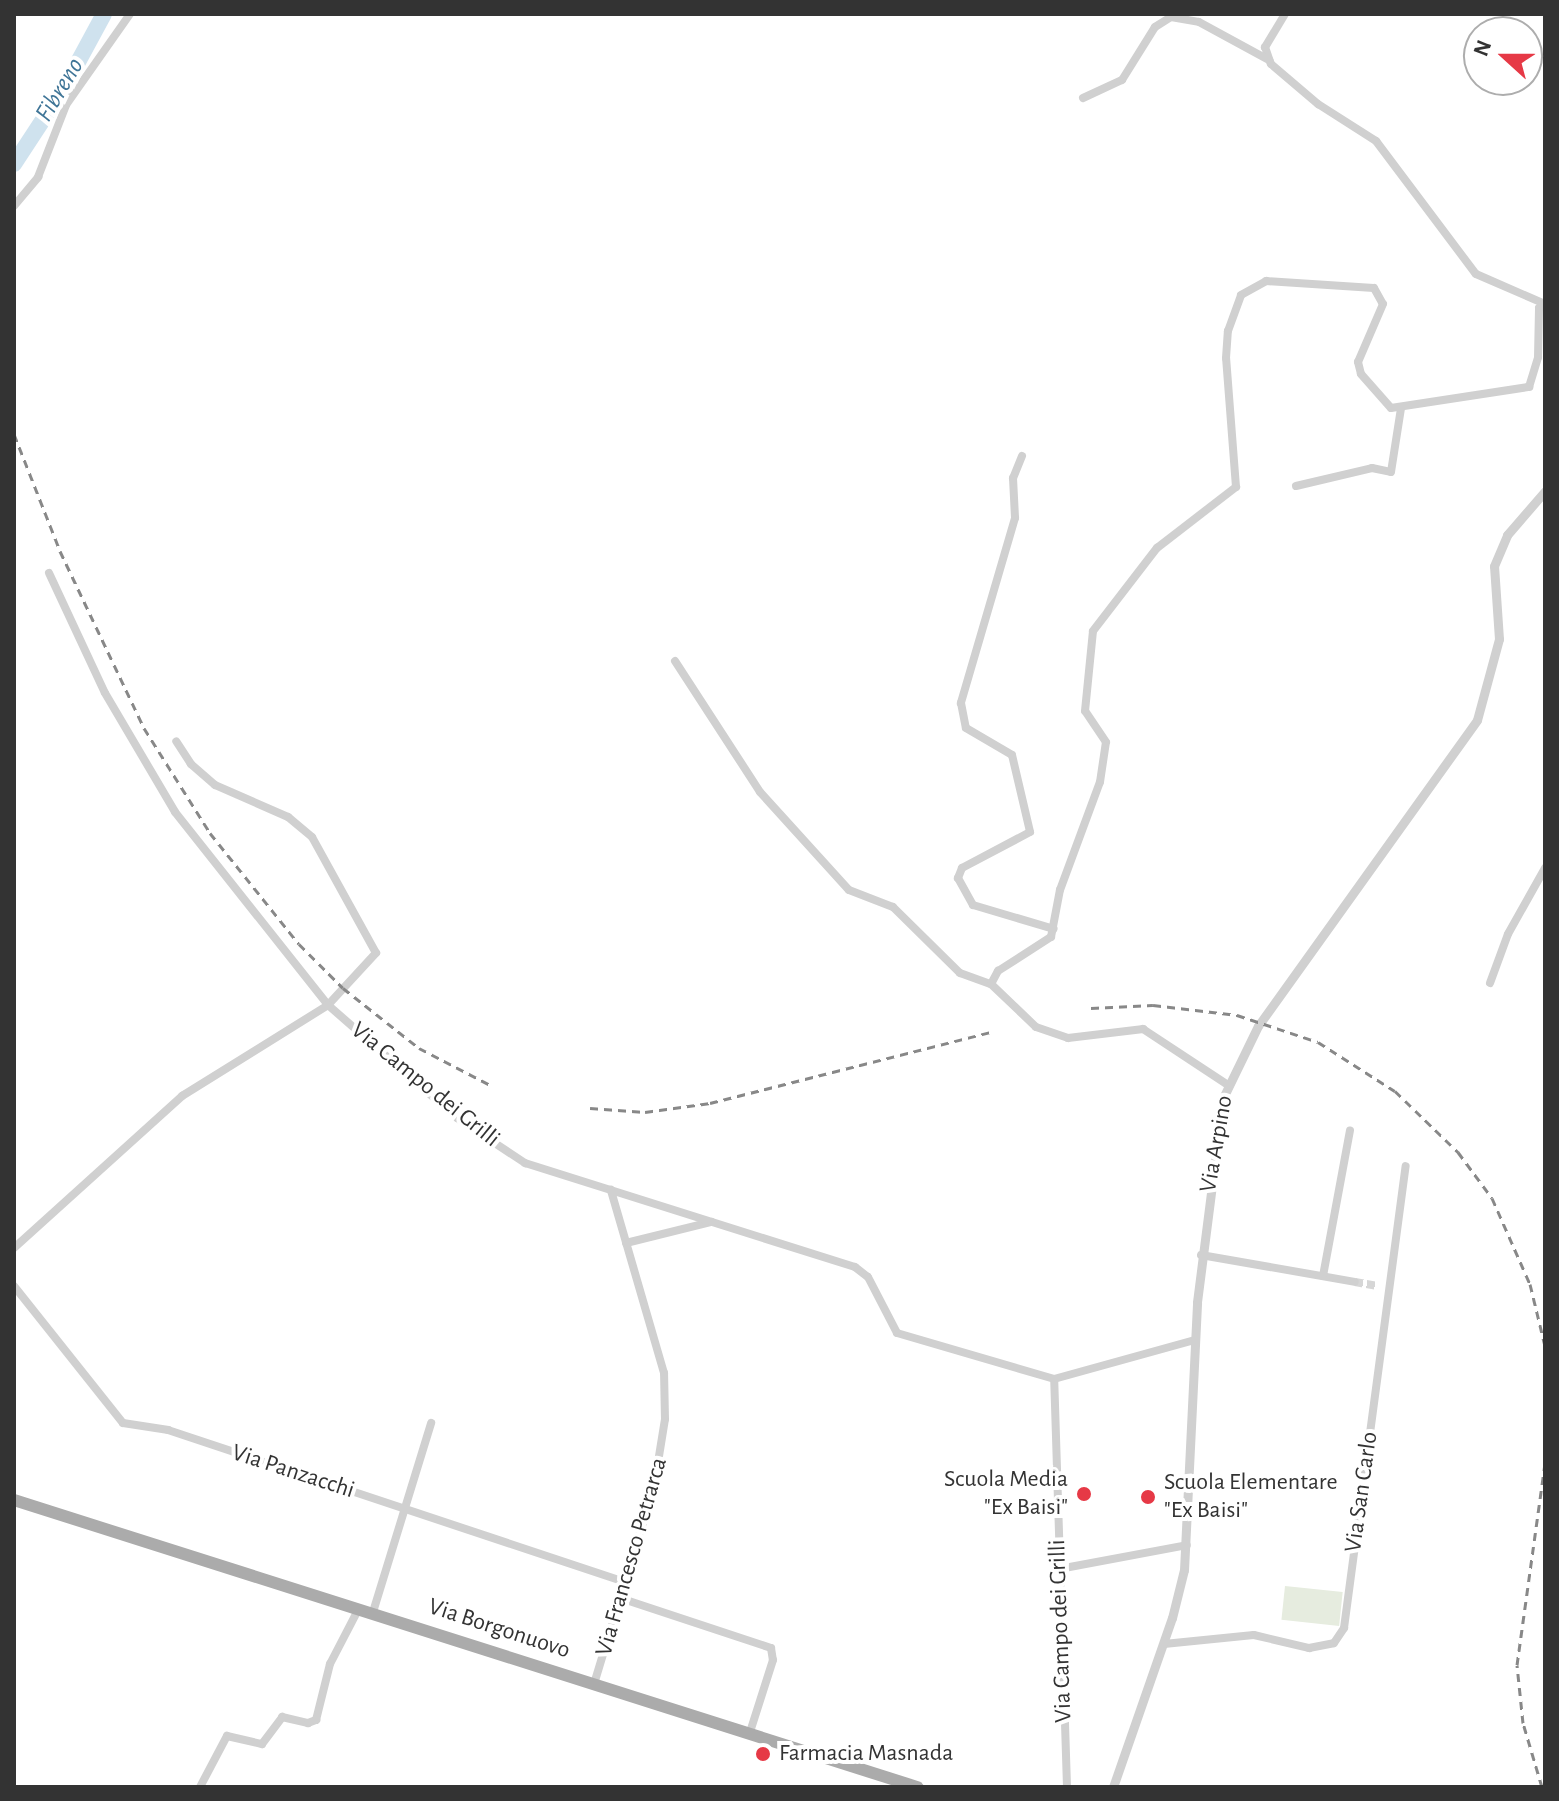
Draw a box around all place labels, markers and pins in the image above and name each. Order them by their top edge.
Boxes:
place label: Scuola Media "Ex Baisi" [944,1466,1068,1522]
place label: Scuola Elementare "Ex Baisi" [1164,1469,1338,1525]
marker: Scuola Media "Ex Baisi" [1075,1485,1093,1503]
marker: Scuola Elementare "Ex Baisi" [1139,1488,1157,1506]
place label: Farmacia Masnada [779,1740,953,1768]
marker: Farmacia Masnada [754,1745,772,1763]

